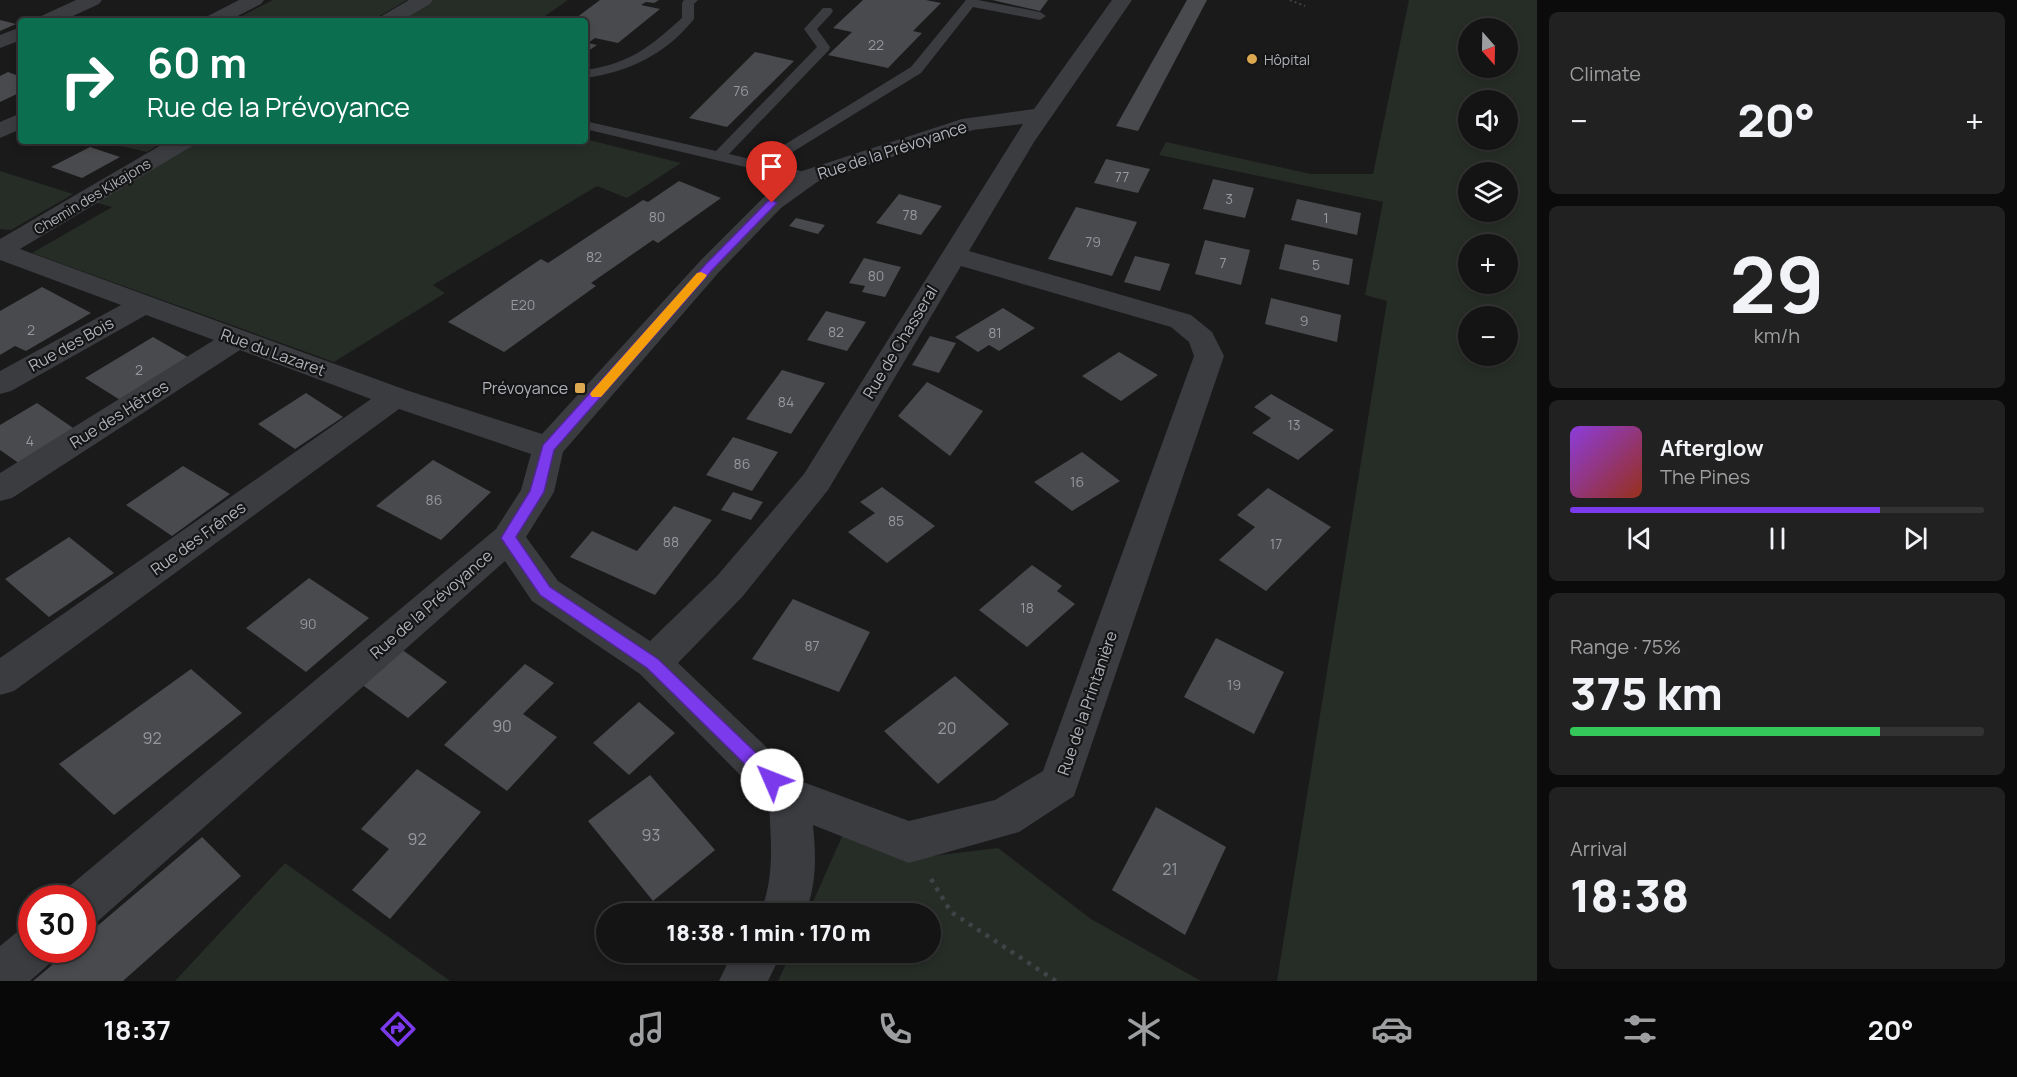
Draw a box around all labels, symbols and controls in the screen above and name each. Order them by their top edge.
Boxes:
north arrow [1458,18,1518,78]
map controls [1458,18,1518,366]
text: 60 m [147,33,247,91]
house number: 22 [868,35,884,54]
icon: right [48,42,126,120]
place label: Hôpital [1264,50,1310,69]
marker: Hôpital [1245,52,1259,66]
text: Climate [1570,60,1641,87]
house number: 76 [733,81,749,100]
text: Rue de la Prévoyance [147,88,410,125]
text: 20° [1738,89,1815,151]
button: sound [1458,90,1518,150]
text: − [1570,98,1588,143]
text: + [1965,98,1984,143]
street label: Rue de la Prévoyance [814,115,970,185]
pin [746,141,797,203]
icon: arrive [755,150,788,183]
street label: Chemin des Kikajons [30,154,154,238]
button: layers [1458,162,1518,222]
house number: 77 [1115,167,1129,186]
house number: 3 [1225,189,1233,208]
house number: 78 [902,205,918,224]
house number: 80 [649,207,665,226]
house number: 1 [1323,208,1329,227]
text: 29 [1730,230,1824,336]
house number: 79 [1085,232,1101,251]
button: + [1458,234,1518,294]
house number: 82 [586,247,602,266]
house number: 7 [1219,253,1227,272]
house number: 5 [1312,255,1320,274]
house number: 80 [868,266,884,285]
street label: Rue de Chasseral [858,281,942,403]
house number: E20 [511,295,535,314]
button: − [1458,306,1518,366]
house number: 9 [1300,311,1308,330]
street label: Rue des Bois [25,312,117,376]
house number: 2 [27,320,35,339]
house number: 82 [828,322,844,341]
text: km/h [1754,322,1800,349]
street label: Rue du Lazaret [218,323,328,381]
house number: 81 [988,323,1002,342]
house number: 2 [135,360,143,379]
street label: Rue des Hêtres [65,375,173,453]
place label: Prévoyance [482,377,568,399]
marker: Prévoyance [573,381,587,395]
house number: 84 [778,392,794,411]
house number: 13 [1287,415,1301,434]
house number: 4 [26,431,34,450]
text: Afterglow [1660,433,1764,463]
house number: 86 [734,454,750,473]
text: The Pines [1660,463,1750,490]
house number: 16 [1070,472,1084,491]
house number: 86 [426,490,442,509]
street label: Rue des Frênes [146,496,250,580]
house number: 85 [888,511,904,530]
icon: previous [1623,522,1656,555]
icon: pause [1761,522,1794,555]
icon: next [1899,522,1932,555]
house number: 88 [663,532,679,551]
house number: 17 [1270,534,1282,553]
street label: Rue de la Prévoyance [365,545,497,663]
house number: 18 [1020,598,1034,617]
house number: 90 [299,614,317,633]
street label: Rue de la Printanière [1052,628,1122,778]
text: Range · 75% [1570,633,1681,660]
house number: 87 [804,636,820,655]
text: 375 km [1570,662,1723,724]
house number: 19 [1227,675,1241,694]
house number: 90 [492,715,512,737]
house number: 20 [938,717,956,739]
house number: 92 [142,727,162,749]
position arrow [740,748,804,812]
house number: 93 [642,824,660,846]
house number: 92 [407,828,427,850]
text: Arrival [1570,835,1627,862]
house number: 21 [1162,858,1178,880]
text: 18:38 [1570,864,1689,926]
speed limit sign: 30 [18,885,96,963]
text: 18:38 · 1 min · 170 m [666,918,871,948]
icon: directions [377,1008,419,1050]
icon: music [626,1008,668,1050]
icon: phone [874,1008,916,1050]
icon: climate [1123,1008,1165,1050]
icon: car [1371,1008,1413,1050]
icon: filters [1619,1008,1661,1050]
text: 18:37 [103,1011,171,1048]
text: 20° [1868,1011,1914,1048]

